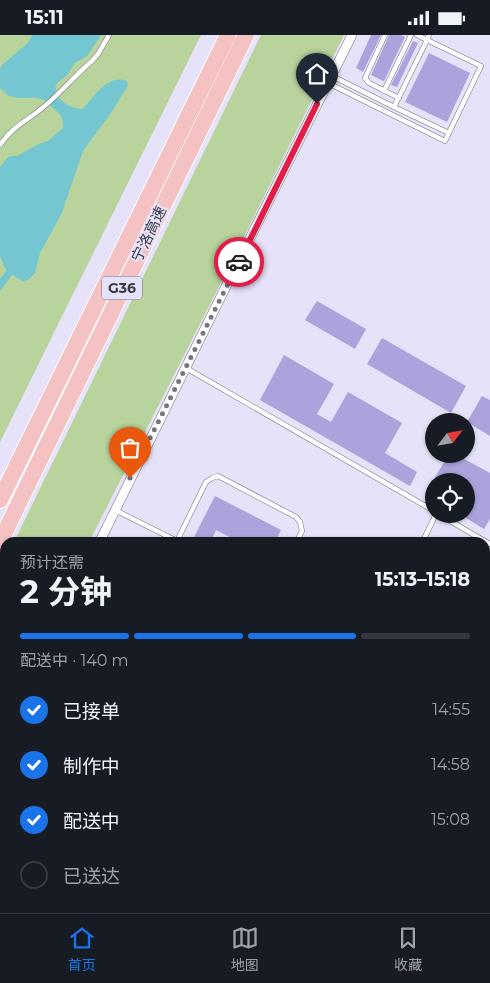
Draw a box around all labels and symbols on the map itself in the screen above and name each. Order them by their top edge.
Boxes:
pin [296,53,338,104]
street label: 宁洛高速 [127,203,170,265]
courier [214,237,264,287]
road number: G36 [102,277,142,299]
north arrow [425,413,475,463]
pin [109,427,151,478]

